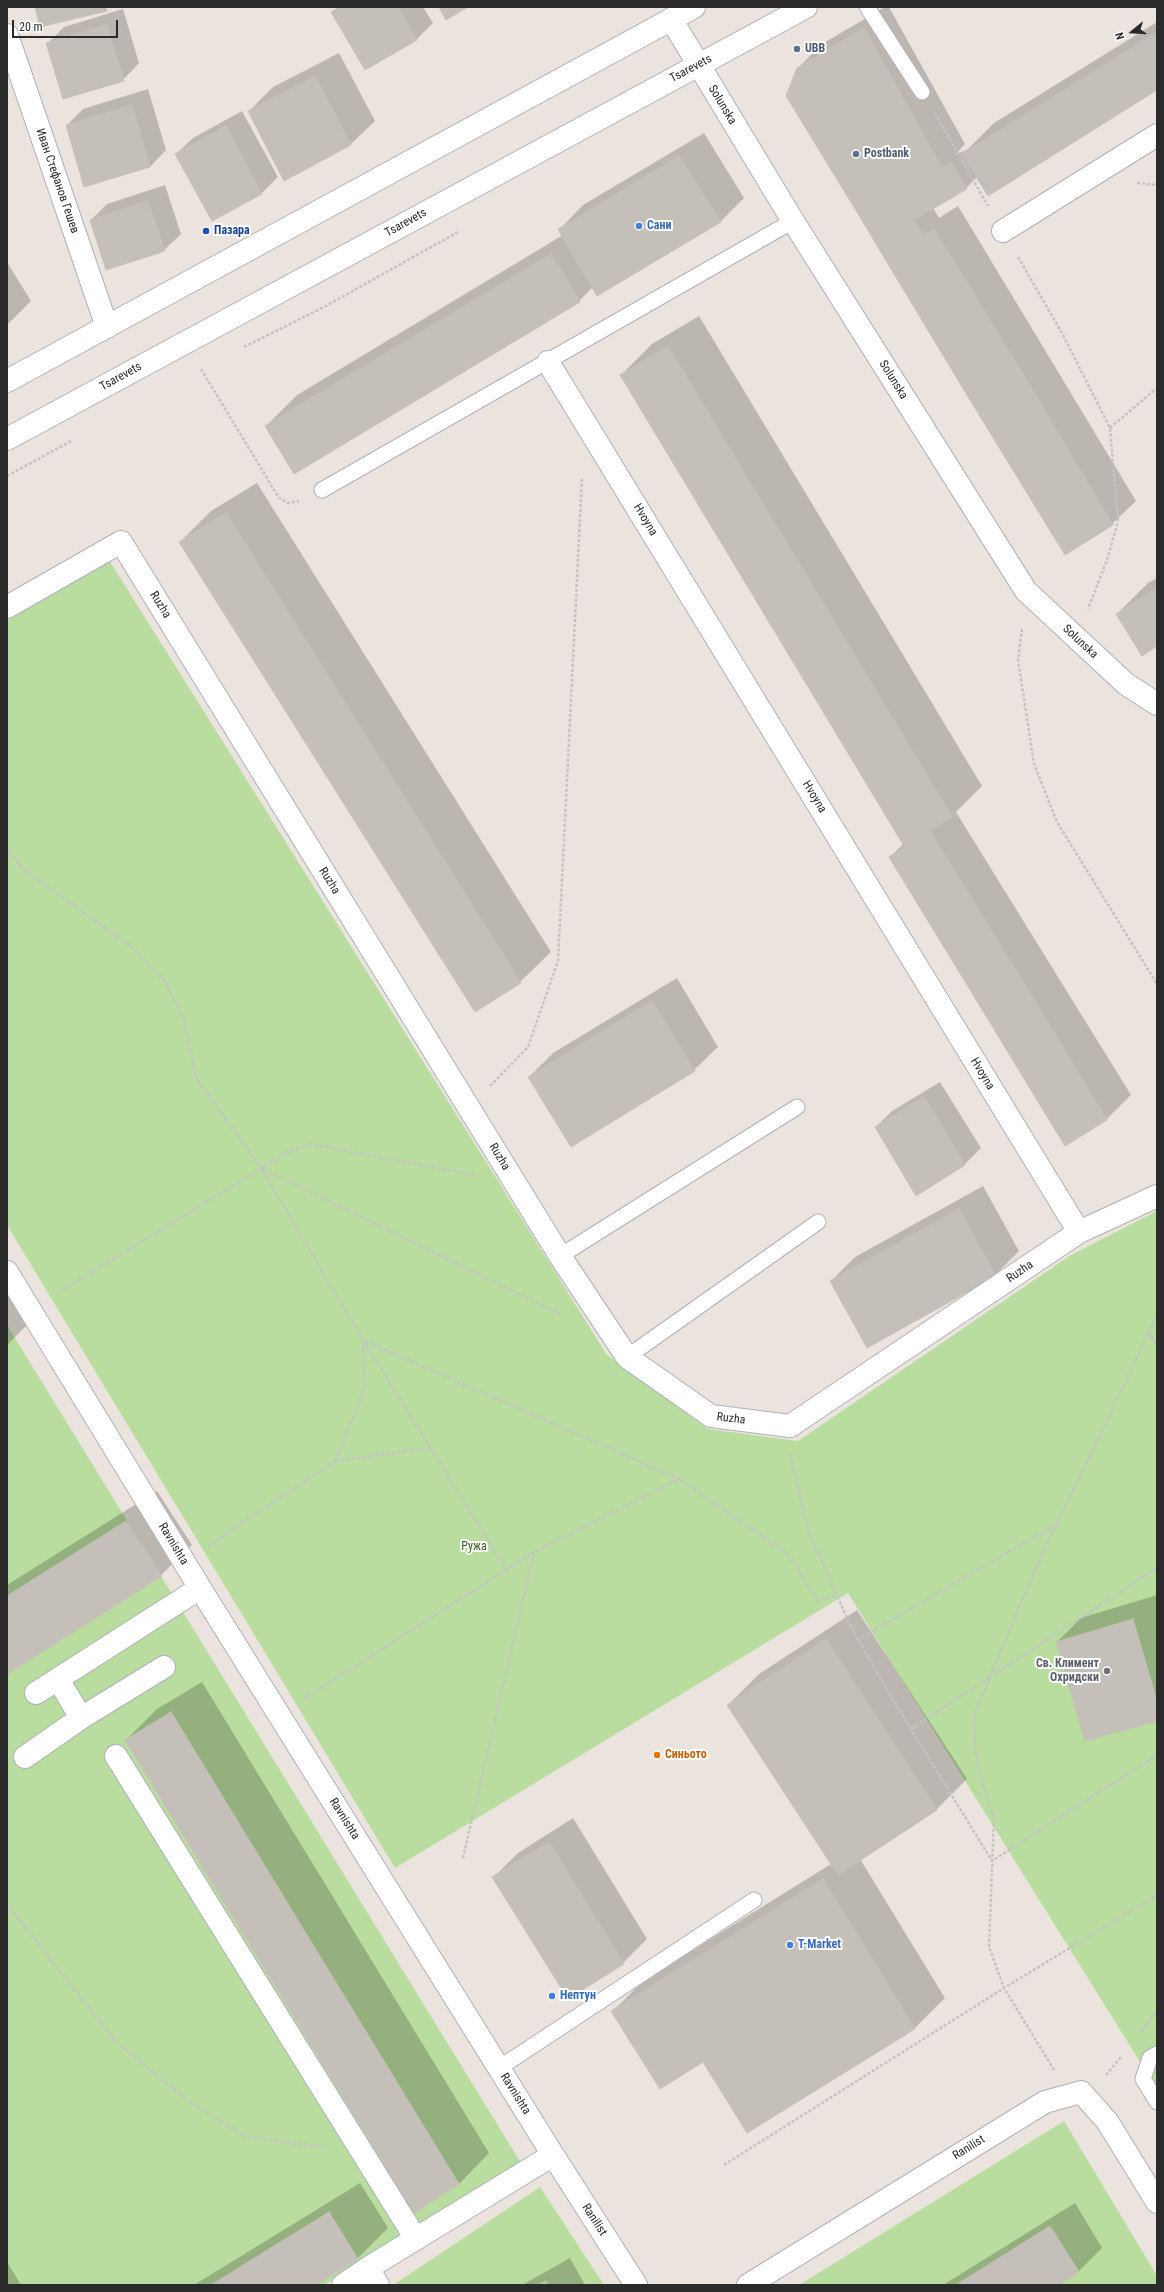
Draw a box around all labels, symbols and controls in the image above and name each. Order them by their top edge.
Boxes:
scale bar [14,12,120,38]
north arrow [1112,12,1152,52]
text: 20 m [19,20,43,34]
text: N [1113,31,1127,41]
place label: UBB [805,42,825,56]
marker: UBB [792,44,802,54]
street label: Tsarevets [667,52,715,86]
street label: Solunska [705,83,739,127]
street label: Иван Стефанов Гешев [32,127,82,235]
place label: Postbank [864,147,909,161]
marker: Postbank [851,149,861,159]
street label: Tsarevets [383,206,429,240]
place label: Сани [647,219,671,233]
marker: Сани [634,221,644,231]
place label: Пазара [214,224,250,238]
marker: Пазара [201,226,211,236]
street label: Solunska [875,358,911,402]
street label: Tsarevets [98,360,144,394]
street label: Hvoyna [630,501,660,539]
street label: Ruzha [146,589,174,621]
street label: Solunska [1059,622,1101,662]
street label: Hvoyna [799,778,829,816]
street label: Ruzha [315,865,343,897]
street label: Hvoyna [967,1055,997,1093]
street label: Ruzha [485,1141,513,1173]
street label: Ruzha [1004,1258,1036,1286]
street label: Ruzha [716,1410,746,1428]
street label: Ravnishta [155,1520,191,1568]
park label: Ружа [461,1540,487,1554]
place label: Св. Климент Охридски [1036,1657,1099,1685]
marker: Св. Климент Охридски [1102,1666,1112,1676]
place label: Синьото [665,1748,707,1762]
marker: Синьото [652,1750,662,1760]
street label: Ravnishta [326,1796,362,1842]
place label: T-Market [798,1938,841,1952]
marker: T-Market [785,1940,795,1950]
place label: Нептун [560,1989,596,2003]
marker: Нептун [547,1991,557,2001]
street label: Ravnishta [497,2071,533,2117]
street label: Ranilist [950,2133,988,2163]
street label: Ranilist [578,2201,610,2239]

